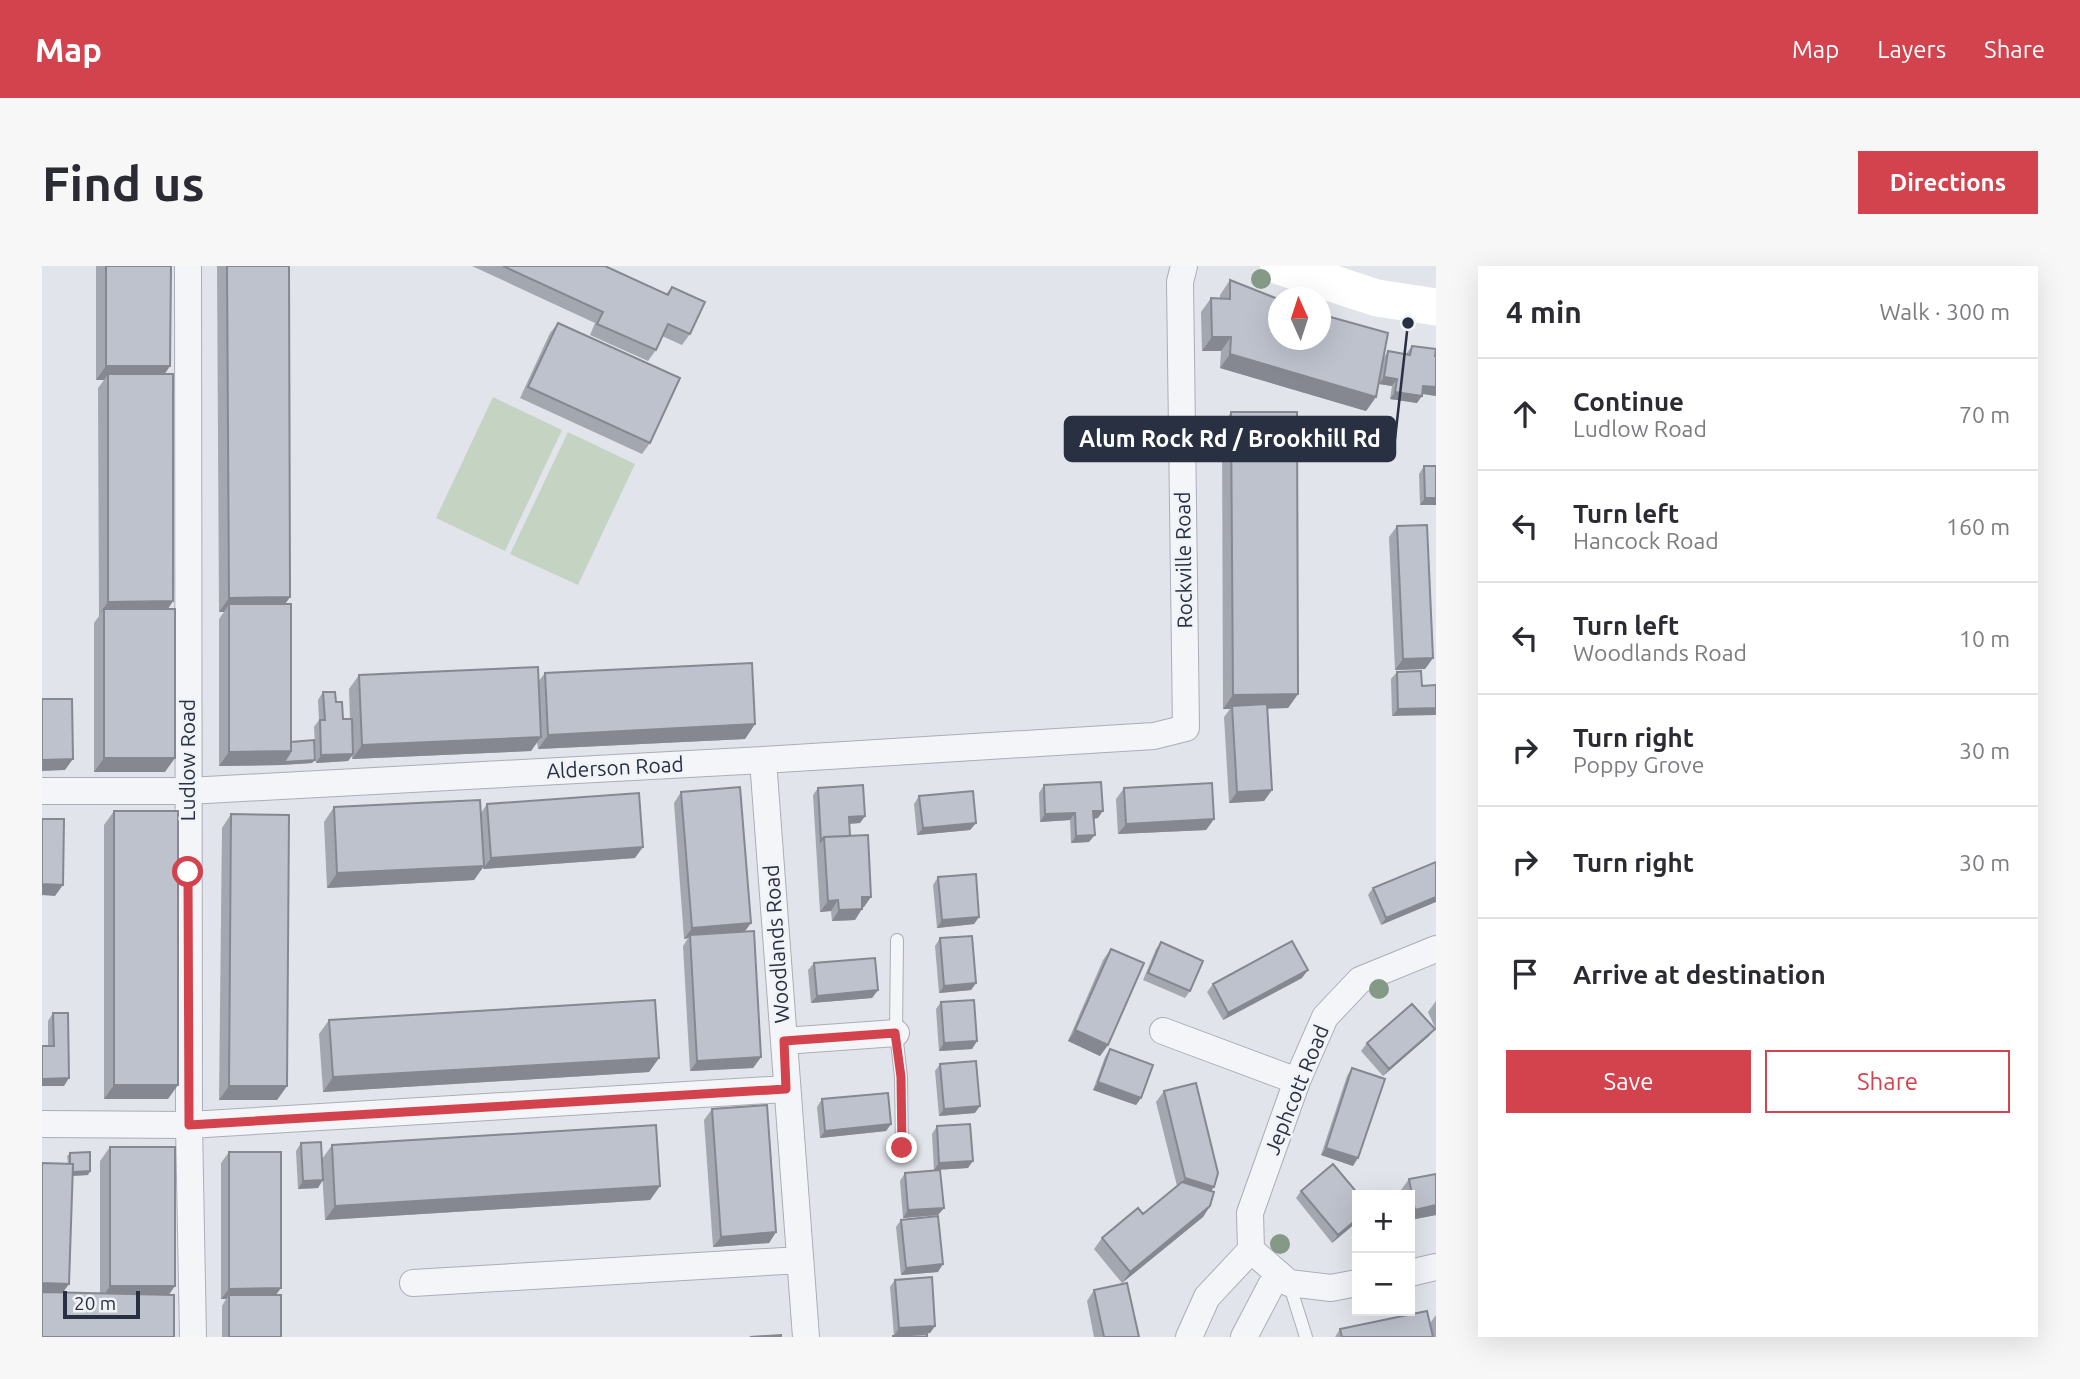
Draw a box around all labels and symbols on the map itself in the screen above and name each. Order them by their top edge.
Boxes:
north arrow [1268,287,1331,350]
callout: Alum Rock Rd / Brookhill Rd [1065,417,1395,461]
text: Alum Rock Rd / Brookhill Rd [1079,426,1381,451]
street label: Rockville Road [1170,491,1196,629]
street label: Ludlow Road [175,699,199,821]
street label: Alderson Road [546,751,684,783]
route start [172,856,203,887]
street label: Woodlands Road [758,864,794,1024]
street label: Jephcott Road [1259,1021,1333,1158]
route end [886,1132,917,1163]
scale bar [63,1288,140,1320]

